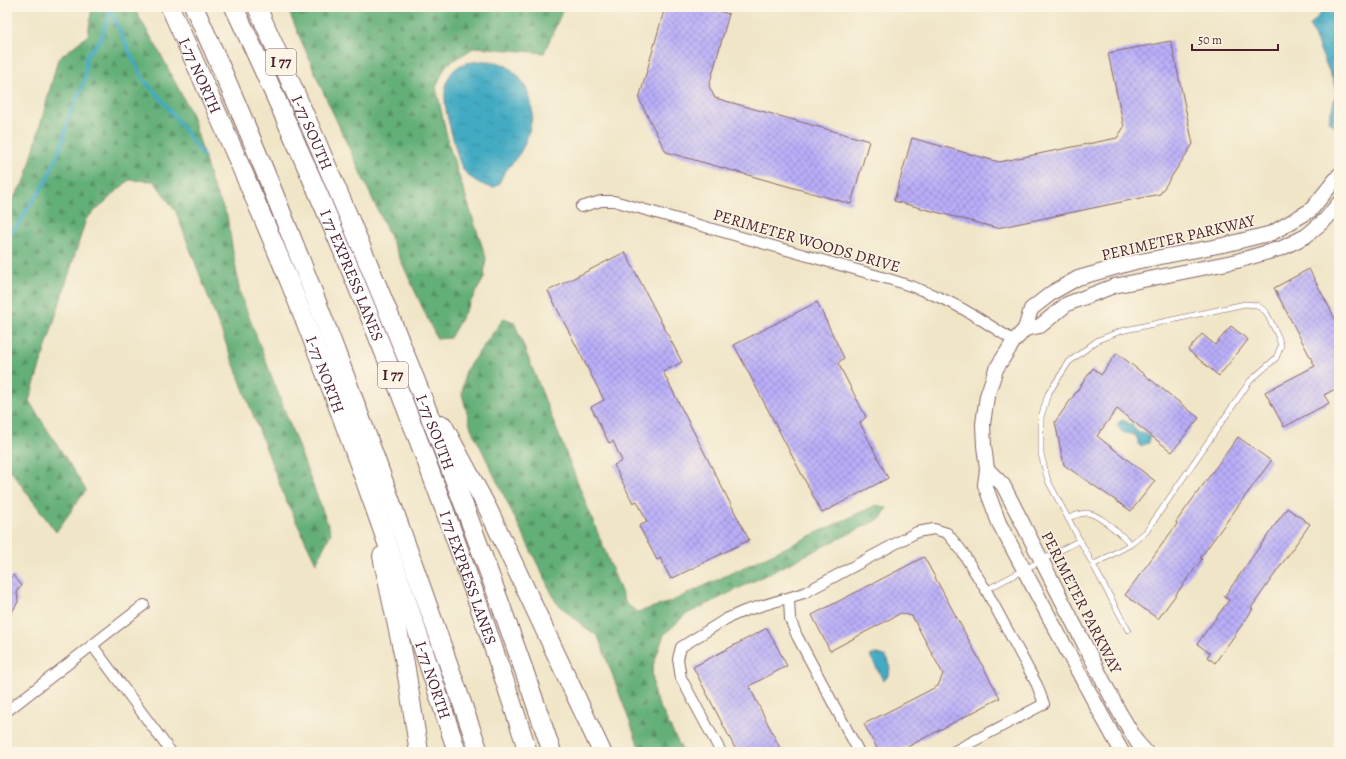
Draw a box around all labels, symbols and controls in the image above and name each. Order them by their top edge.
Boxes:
scale bar [1192,26,1278,52]
text: 50 m [1198,32,1222,48]
street label: I-77 NORTH [173,34,226,117]
road number: I 77 [266,49,296,75]
street label: I-77 SOUTH [286,92,337,173]
street label: PERIMETER WOODS DRIVE [711,204,903,278]
street label: I 77 EXPRESS LANES [314,206,389,345]
street label: PERIMETER PARKWAY [1099,209,1258,266]
street label: I-77 NORTH [300,333,349,416]
road number: I 77 [378,362,408,388]
street label: I-77 SOUTH [410,391,460,473]
street label: I 77 EXPRESS LANES [434,507,502,648]
street label: PERIMETER PARKWAY [1036,527,1127,678]
street label: I-77 NORTH [409,638,456,722]

